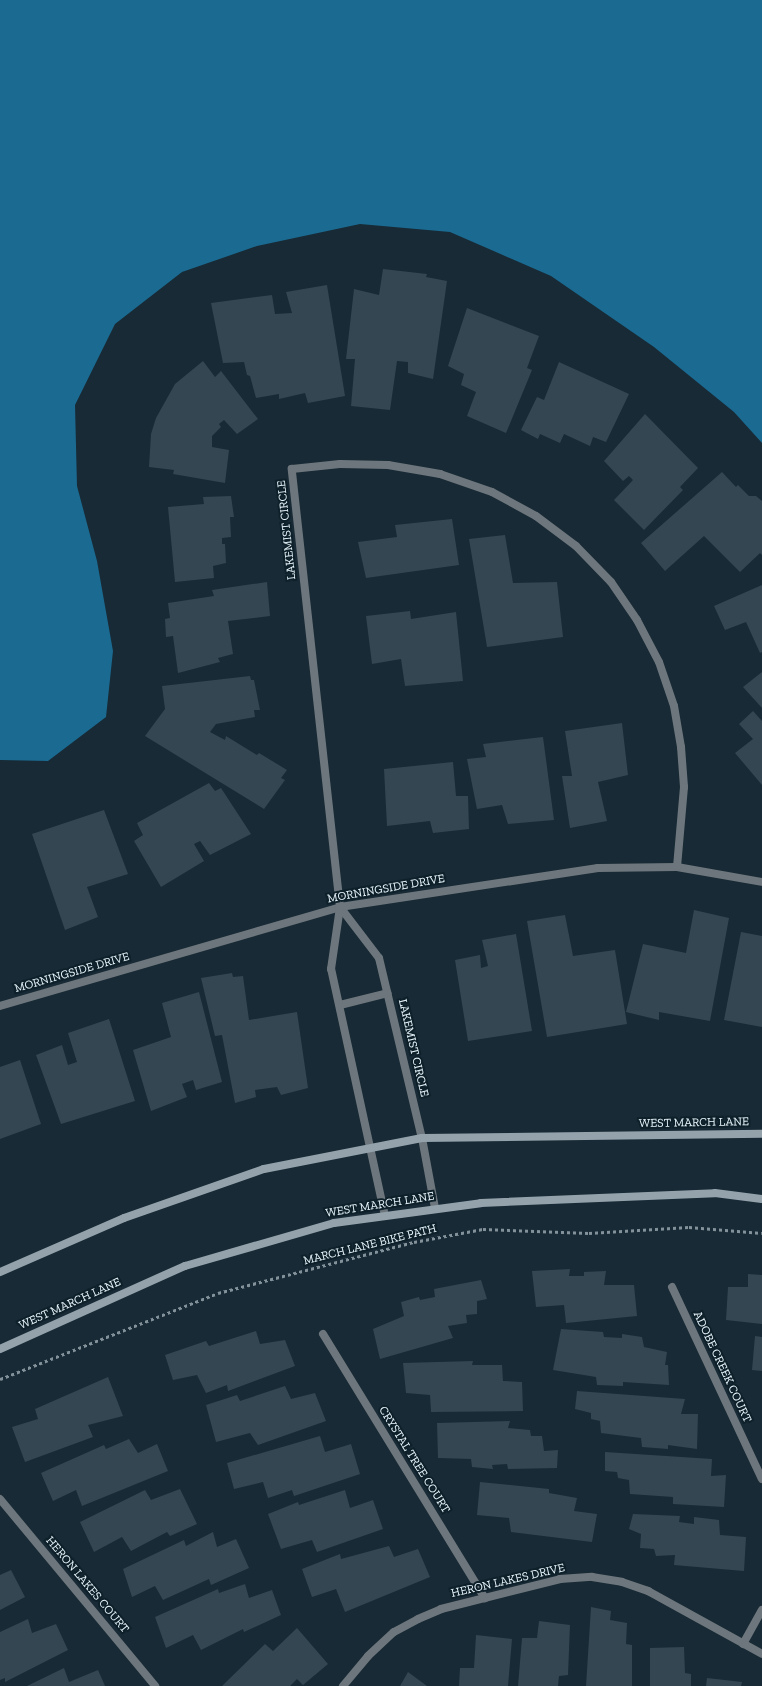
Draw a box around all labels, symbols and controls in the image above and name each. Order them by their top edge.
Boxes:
street label: LAKEMIST CIRCLE [275,479,299,581]
street label: MORNINGSIDE DRIVE [326,872,446,906]
street label: MORNINGSIDE DRIVE [13,950,131,996]
street label: LAKEMIST CIRCLE [395,997,431,1099]
street label: WEST MARCH LANE [639,1115,749,1131]
street label: WEST MARCH LANE [324,1189,436,1221]
street label: MARCH LANE BIKE PATH [302,1221,438,1269]
street label: WEST MARCH LANE [17,1275,123,1333]
street label: ADOBE CREEK COURT [690,1309,754,1425]
street label: CRYSTAL TREE COURT [375,1404,453,1516]
street label: HERON LAKES COURT [42,1534,132,1636]
street label: HERON LAKES DRIVE [450,1561,566,1601]

